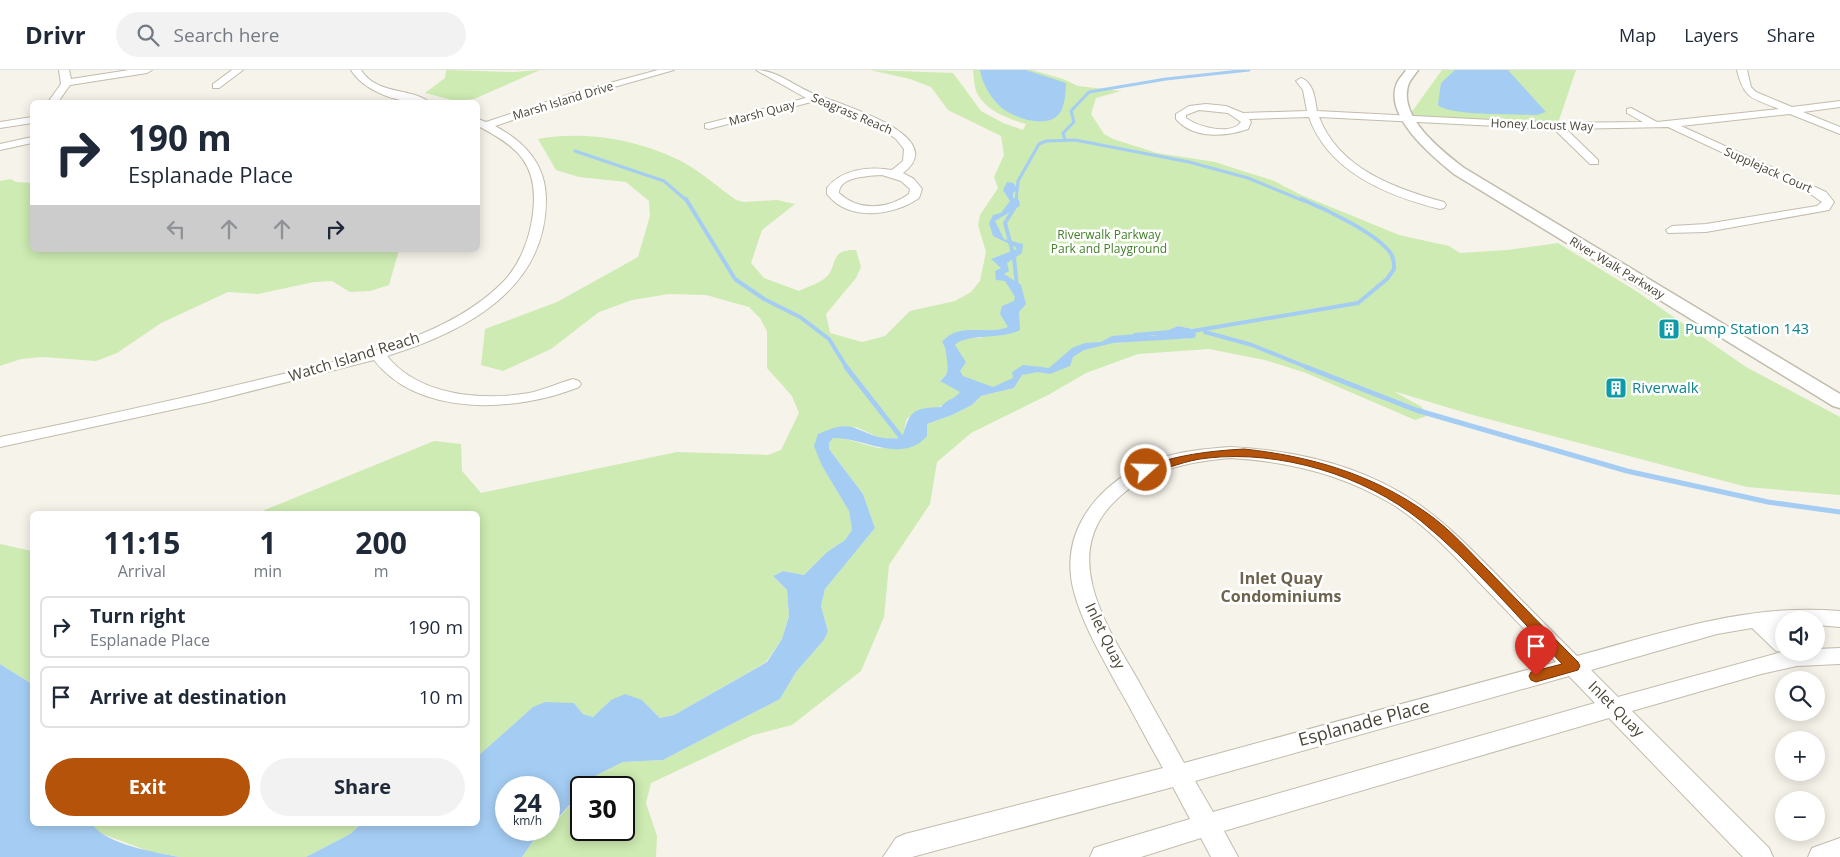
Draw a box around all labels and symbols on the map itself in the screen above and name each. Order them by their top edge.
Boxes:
street label: Marsh Island Drive [510,77,616,124]
street label: Seagrass Reach [809,89,895,138]
street label: Marsh Quay [727,95,798,130]
street label: Honey Locust Way [1490,114,1595,135]
street label: Supplejack Court [1722,143,1815,197]
park label: Riverwalk Parkway Park and Playground [1051,226,1167,257]
street label: River Walk Parkway [1566,232,1669,303]
building icon: Pump Station 143 [1657,317,1681,341]
place label: Pump Station 143 [1685,318,1809,338]
street label: Watch Island Reach [286,327,422,385]
building icon: Riverwalk [1604,376,1628,400]
place label: Riverwalk [1632,377,1699,397]
position arrow [1119,443,1171,495]
district label: Inlet Quay Condominiums [1221,567,1341,607]
street label: Inlet Quay [1081,599,1131,673]
pin [1515,625,1557,676]
street label: Inlet Quay [1584,676,1649,741]
street label: Esplanade Place [1295,693,1432,751]
speed limit sign: 30 [570,776,635,841]

